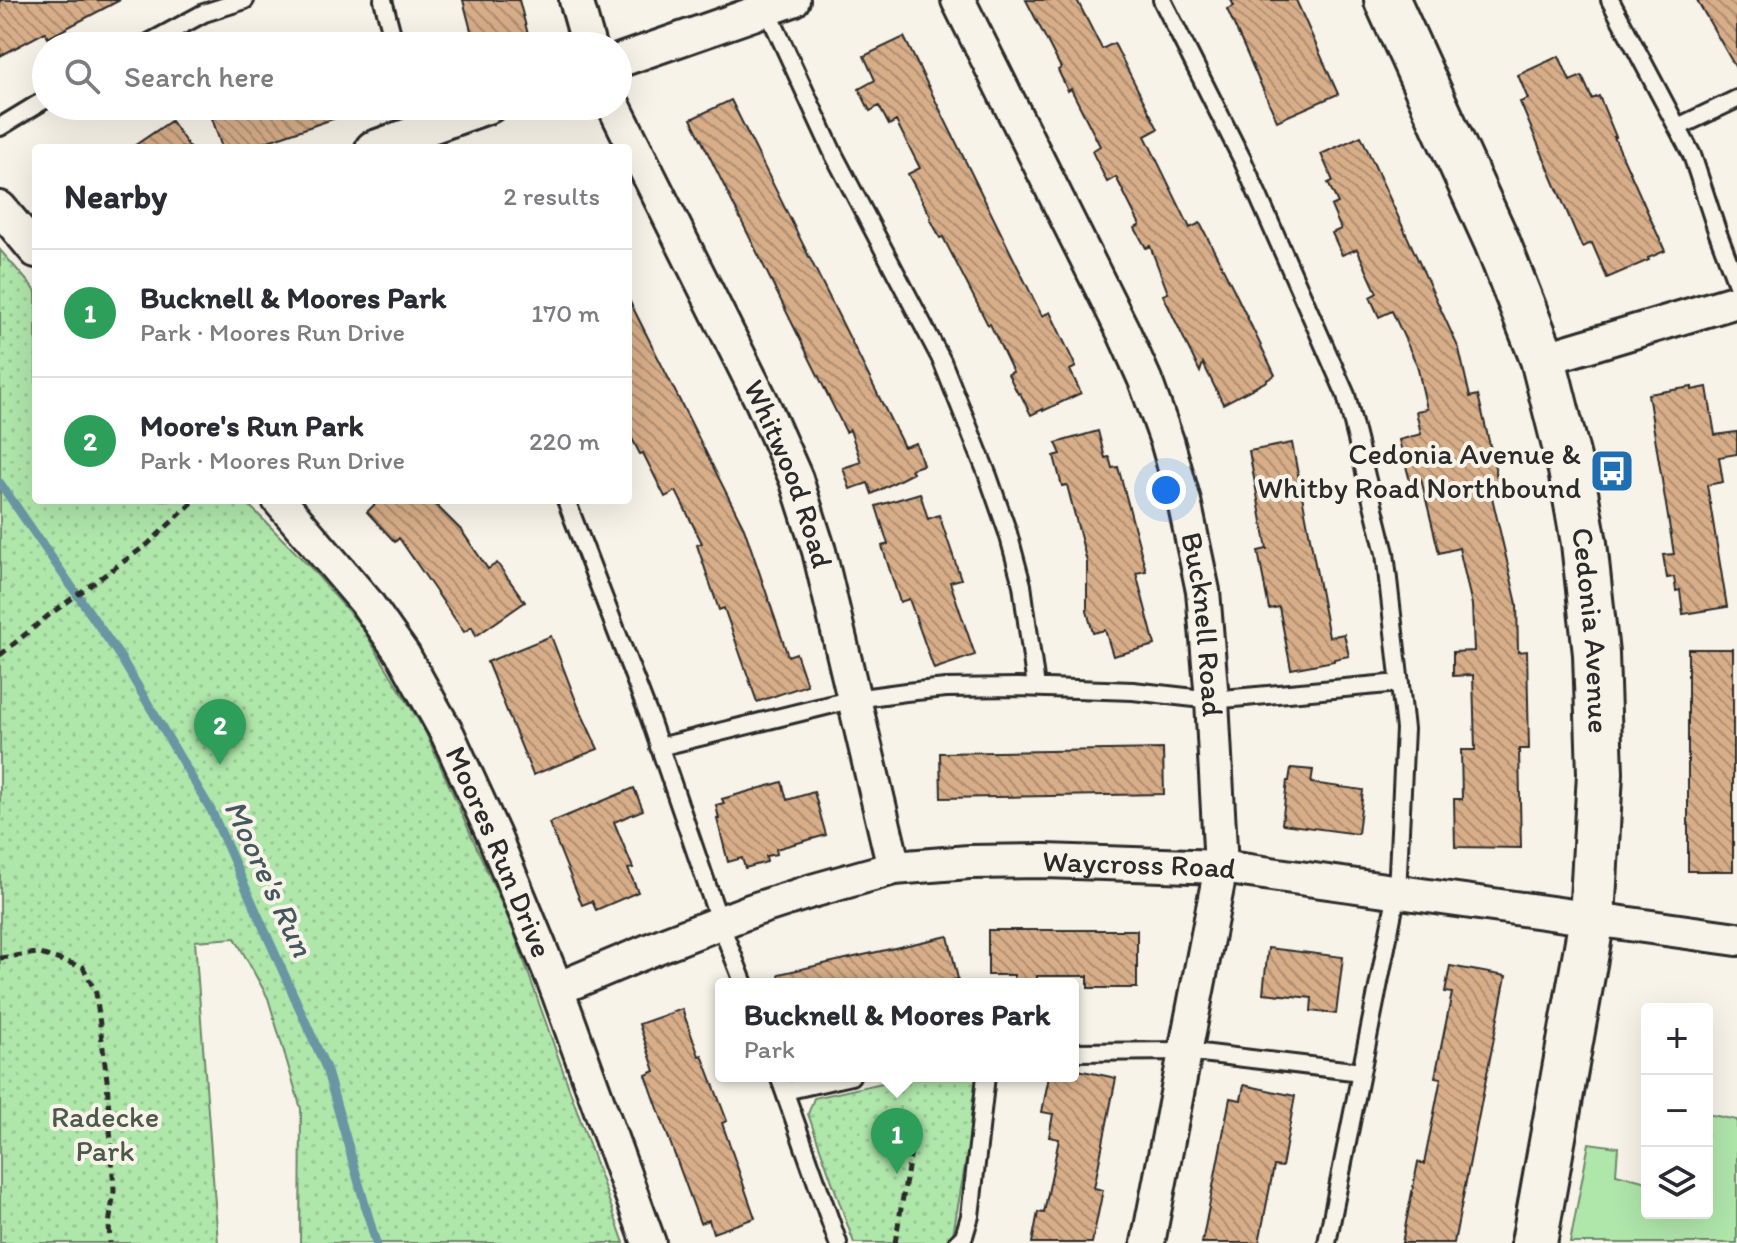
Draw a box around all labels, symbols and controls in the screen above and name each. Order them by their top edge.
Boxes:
search box [32,32,632,120]
icon: search [60,54,104,98]
text: Search here [124,58,274,95]
text: Nearby [64,176,167,217]
text: 2 results [503,180,600,212]
text: Bucknell & Moores Park [140,279,446,316]
text: 1 [84,297,96,329]
text: 170 m [531,297,600,329]
text: Park · Moores Run Drive [140,316,405,348]
street label: Whitwood Road [736,373,841,572]
text: Moore's Run Park [140,407,364,444]
text: 2 [83,425,97,457]
text: 220 m [529,425,600,457]
place label: Cedonia Avenue & Whitby Road Northbound [1257,435,1581,506]
text: Park · Moores Run Drive [140,444,405,476]
bus stop icon: Cedonia Avenue & Whitby Road Northbound [1588,447,1636,495]
your location [1146,470,1186,510]
street label: Cedonia Avenue [1564,524,1618,734]
street label: Bucknell Road [1173,529,1232,718]
pin: 2 [194,699,246,765]
street label: Moores Run Drive [438,740,561,963]
water label: Moore's Run [216,794,322,963]
street label: Waycross Road [1042,842,1238,887]
popup [715,978,1079,1082]
text: Bucknell & Moores Park [744,996,1050,1033]
map controls [1641,1003,1713,1219]
button: + [1641,1003,1713,1075]
text: Park [744,1033,795,1065]
button: − [1641,1075,1713,1147]
park label: Radecke Park [51,1098,159,1169]
pin: 1 [871,1108,923,1174]
button: layers [1641,1147,1713,1219]

